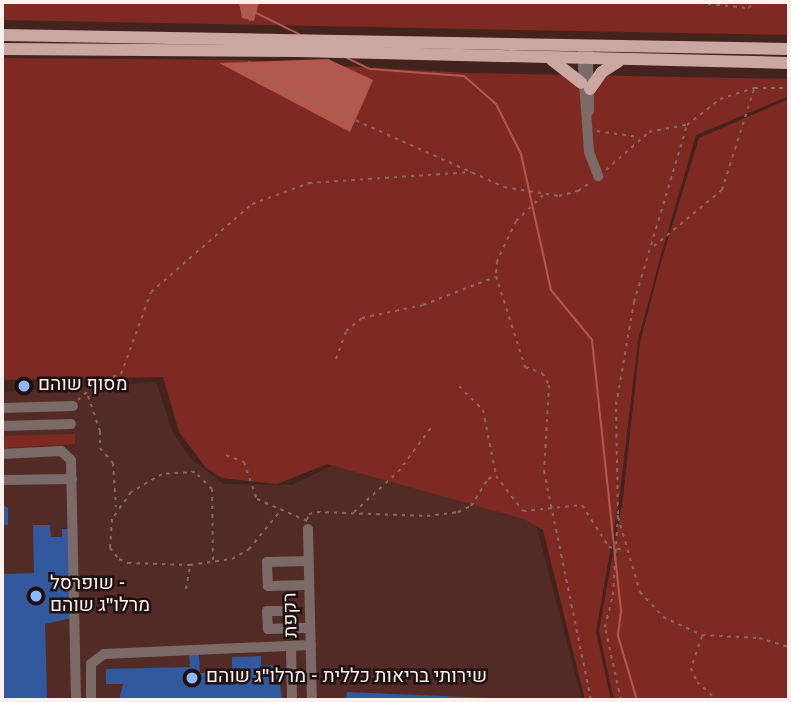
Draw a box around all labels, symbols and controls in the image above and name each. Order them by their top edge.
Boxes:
place label: מסוף שוהם [38,375,127,397]
marker: מסוף שוהם [16,378,32,394]
place label: שופרסל - מרלו"ג שוהם [50,574,150,618]
marker: שופרסל - מרלו"ג שוהם [28,588,44,604]
street label: רקפת [280,592,304,638]
place label: שירותי בריאות כללית - מרלו"ג שוהם [206,667,487,689]
marker: שירותי בריאות כללית - מרלו"ג שוהם [184,670,200,686]

